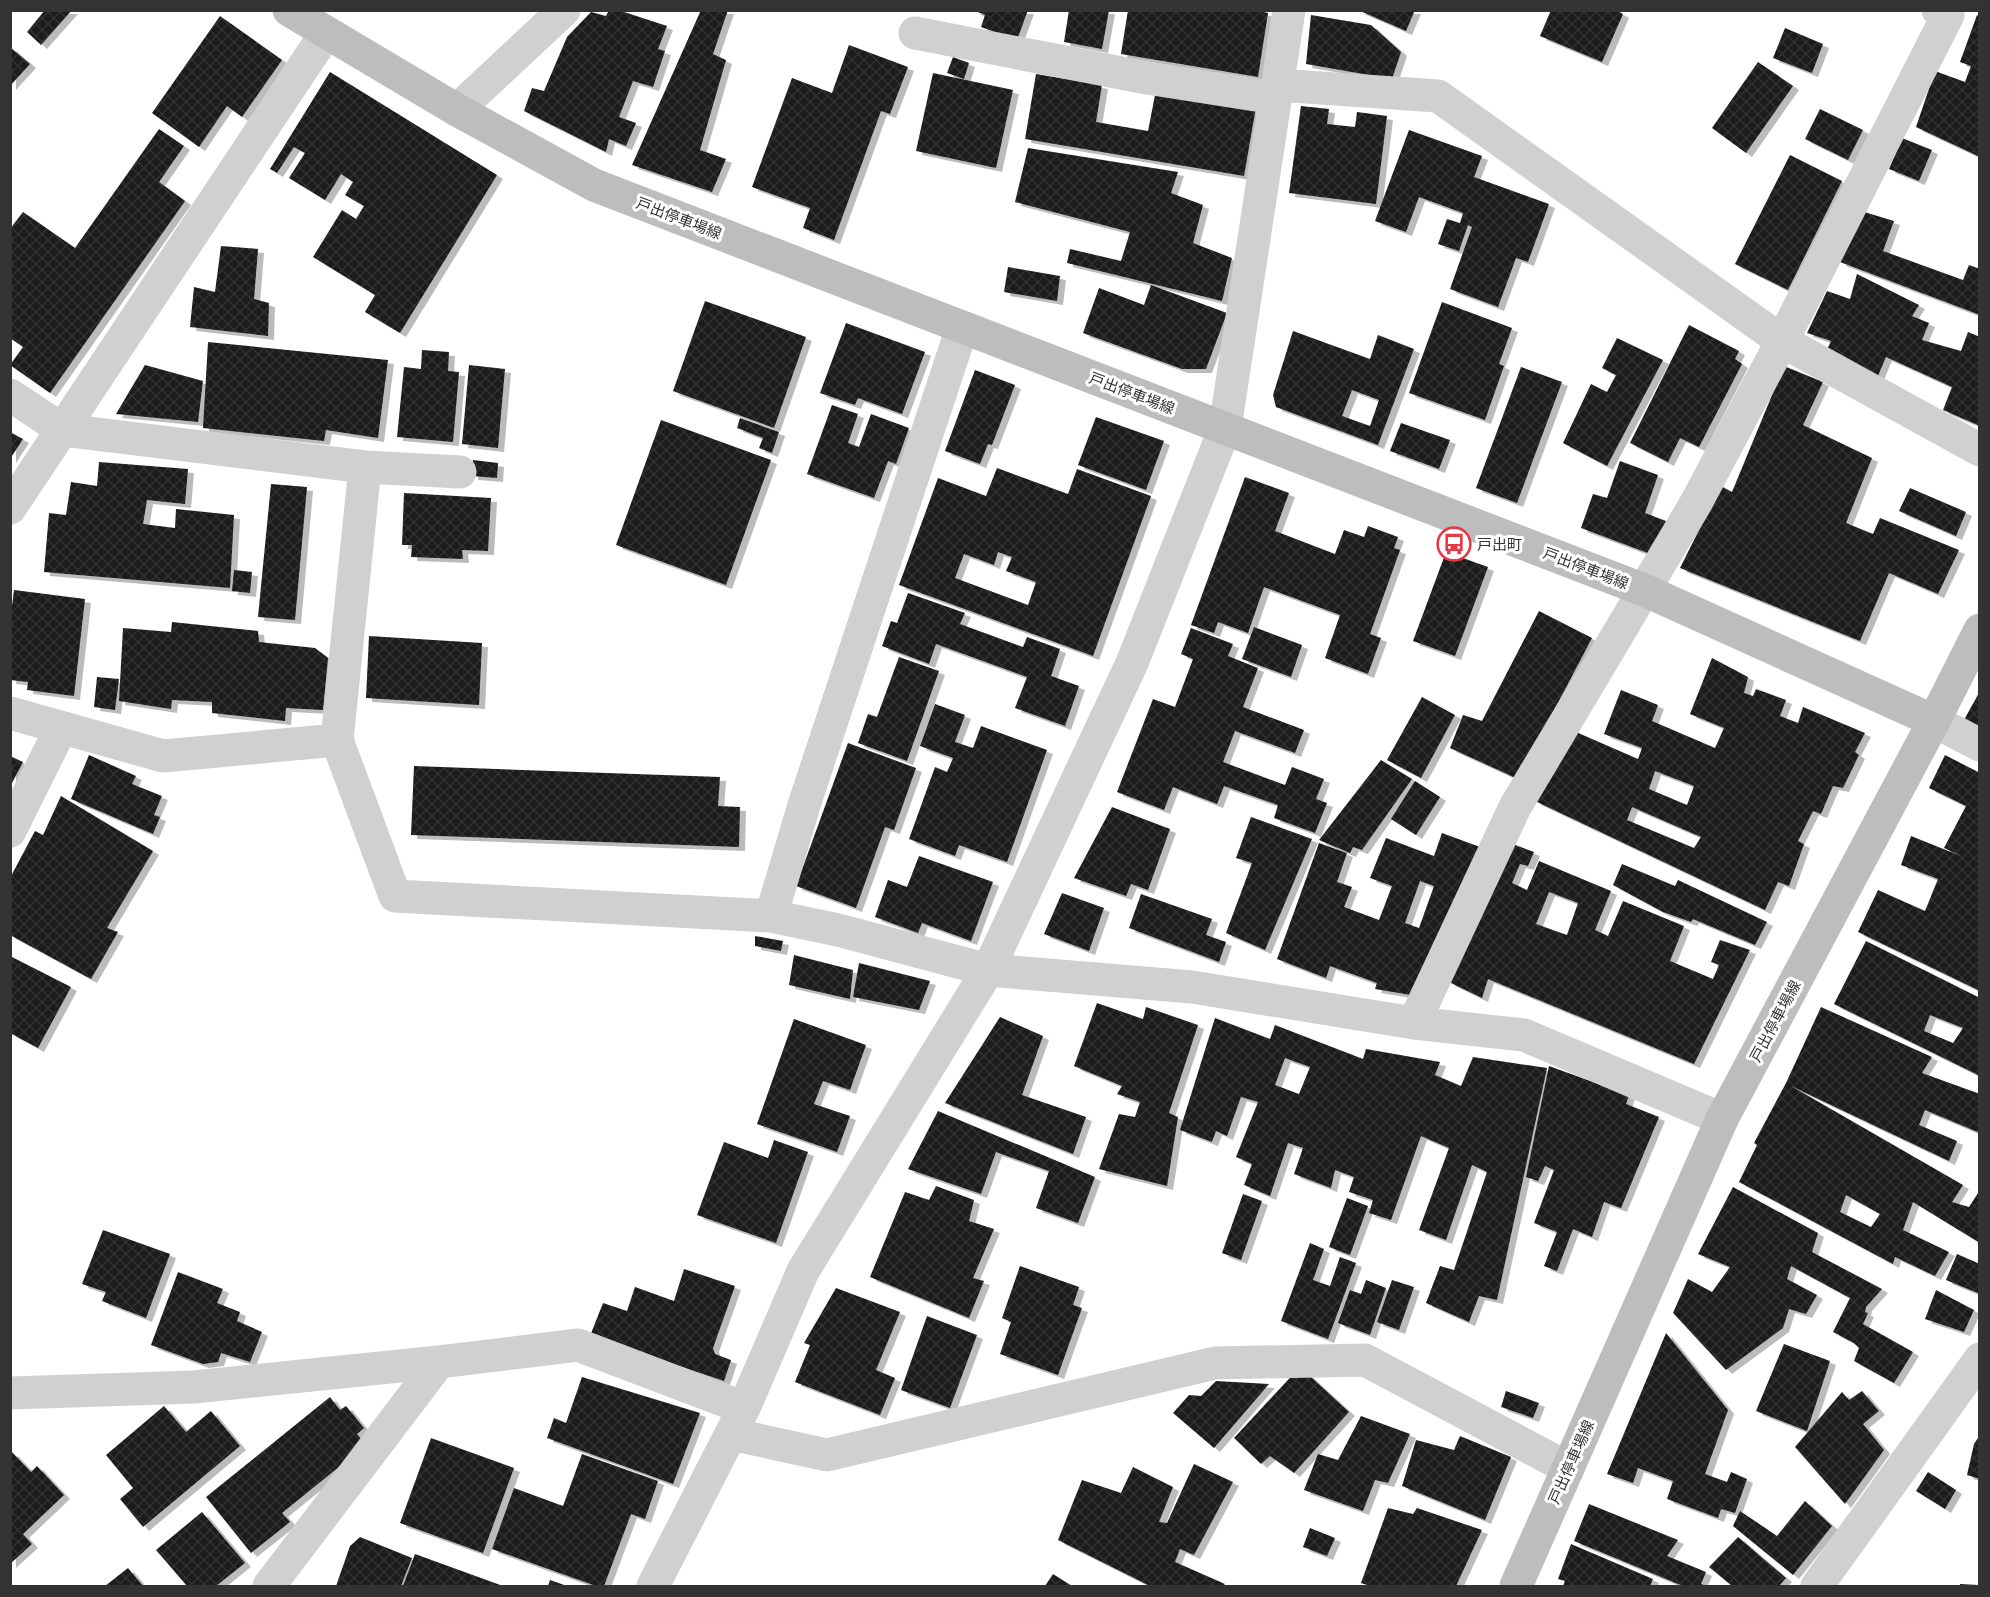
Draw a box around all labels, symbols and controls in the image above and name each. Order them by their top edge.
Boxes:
street label: 戸出停車場線 [634,193,724,243]
street label: 戸出停車場線 [1087,368,1177,418]
bus stop icon: 戸出町 [1436,526,1472,562]
place label: 戸出町 [1477,535,1522,554]
street label: 戸出停車場線 [1541,543,1631,593]
street label: 戸出停車場線 [1745,977,1805,1065]
street label: 戸出停車場線 [1544,1417,1598,1507]

